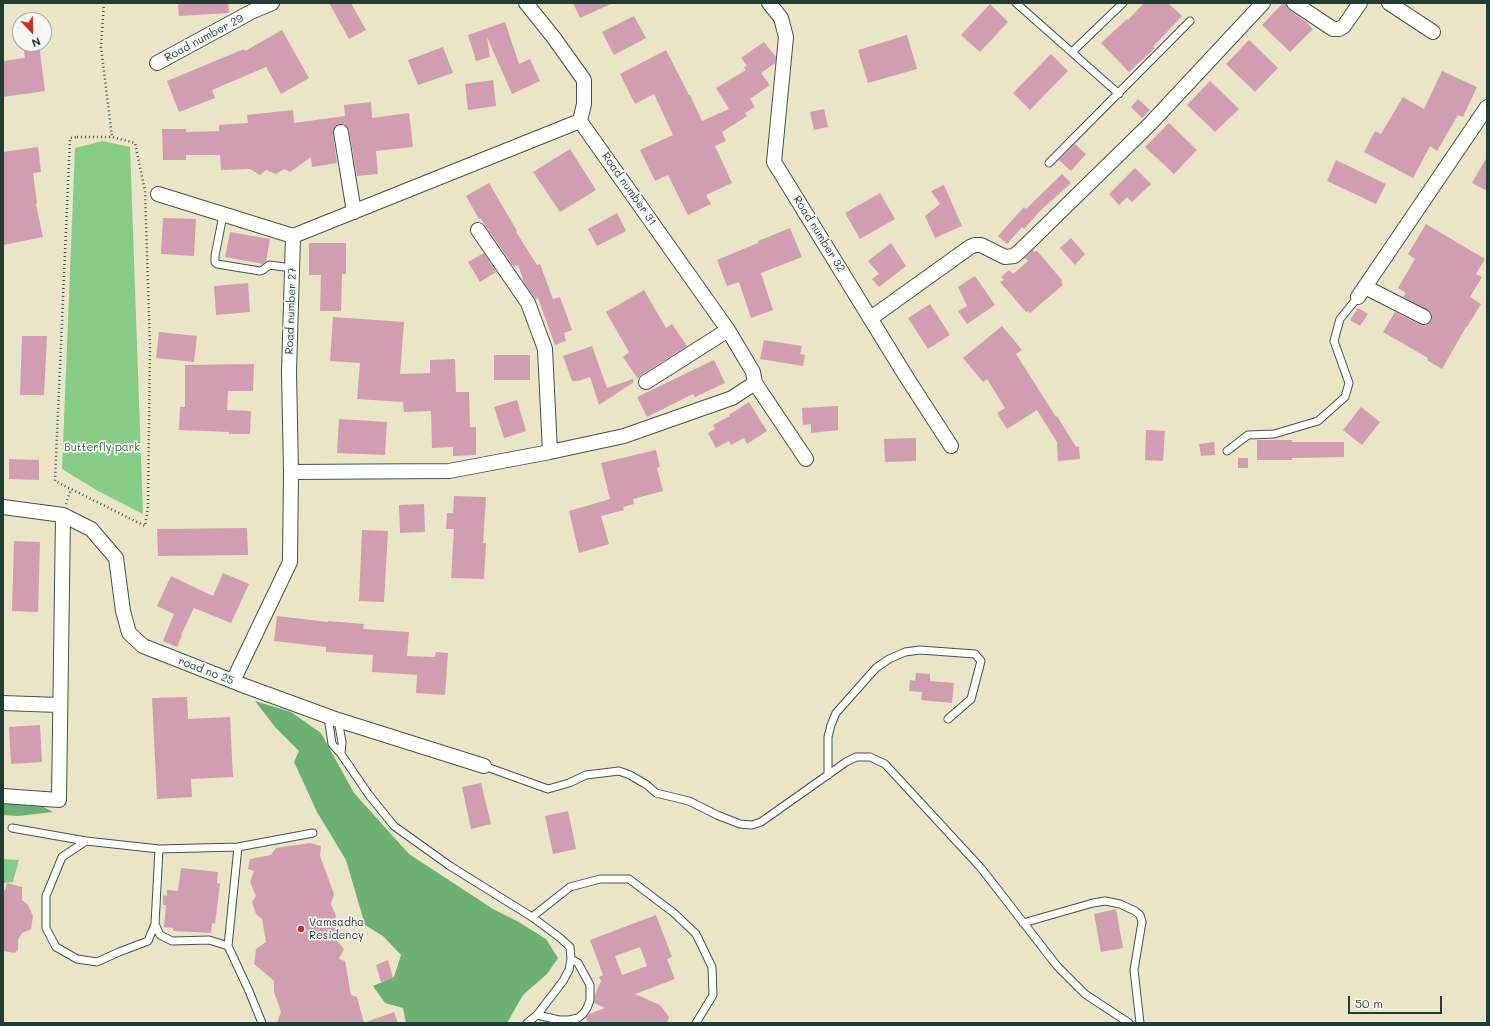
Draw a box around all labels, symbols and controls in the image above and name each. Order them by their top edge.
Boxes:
north arrow [12,12,52,52]
street label: Road number 29 [162,12,246,64]
text: N [30,34,43,51]
street label: Road number 31 [599,150,659,228]
street label: Road number 32 [790,194,848,274]
street label: Road number 27 [283,267,299,355]
park label: Butterfly park [64,441,140,455]
street label: road no 25 [177,654,235,688]
place label: Vamsadha Residency [309,916,364,942]
marker: Vamsadha Residency [296,924,306,934]
scale bar [1350,988,1444,1014]
text: 50 m [1355,995,1383,1011]

